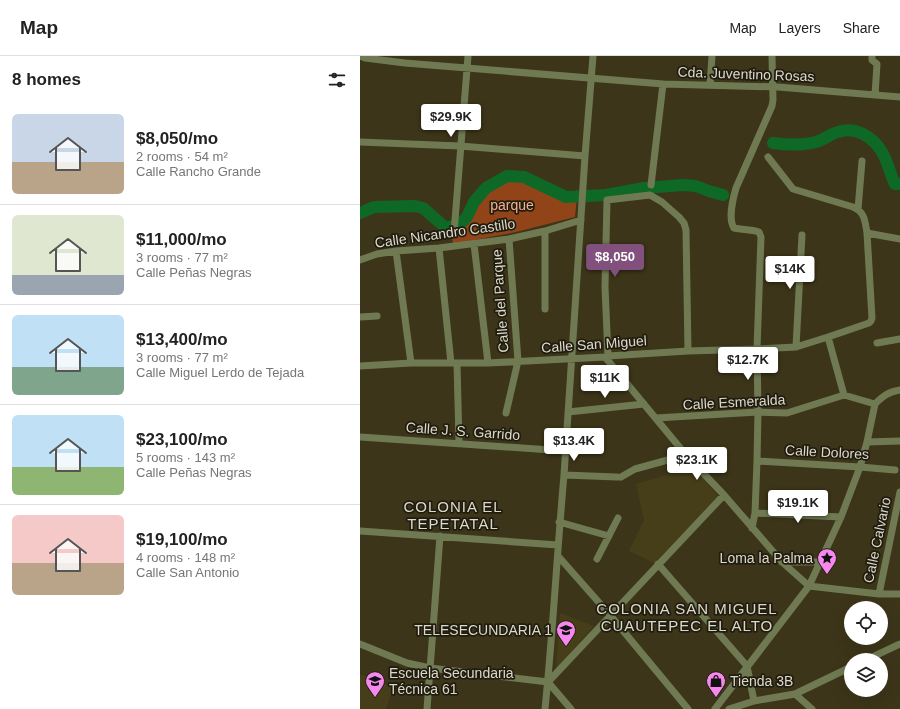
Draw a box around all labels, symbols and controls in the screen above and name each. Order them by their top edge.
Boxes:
text: Map [20,17,58,38]
text: Map [729,20,757,36]
text: Layers [779,20,821,36]
text: Share [843,20,880,36]
street label: Cda. Juventino Rosas [677,64,815,84]
icon: filters [326,69,348,91]
text: 8 homes [12,70,81,89]
pin: $29.9K [418,104,484,138]
text: $29.9K [430,109,472,124]
text: $8,050/mo [136,129,218,148]
icon: home [44,130,92,178]
text: 2 rooms · 54 m² [136,149,228,164]
text: Calle Rancho Grande [136,164,261,179]
park label: parque [490,197,534,213]
street label: Calle Nicandro Castillo [374,215,516,251]
text: $11,000/mo [136,230,227,249]
icon: home [44,231,92,279]
pin: $8,050 [582,244,648,278]
street label: Calle del Parque [488,249,512,353]
text: $8,050 [595,249,635,264]
text: 3 rooms · 77 m² [136,250,228,265]
pin: $14K [766,256,814,290]
text: $14K [774,261,806,276]
text: Calle Peñas Negras [136,265,252,280]
text: $13,400/mo [136,330,228,349]
icon: home [44,331,92,379]
street label: Calle San Miguel [541,332,647,356]
pin: $12.7K [715,347,781,381]
text: 3 rooms · 77 m² [136,350,228,365]
text: $12.7K [727,352,769,367]
text: Calle Miguel Lerdo de Tejada [136,365,304,380]
pin: $11K [581,365,629,399]
text: $11K [590,370,620,385]
street label: Calle Esmeralda [682,391,786,413]
street label: Calle J. S. Garrido [405,419,521,443]
pin: $13.4K [541,428,607,462]
text: $23,100/mo [136,430,228,449]
icon: home [44,431,92,479]
text: $13.4K [553,433,595,448]
street label: Calle Dolores [785,442,869,462]
pin: $23.1K [664,447,730,481]
text: 5 rooms · 143 m² [136,450,235,465]
text: $23.1K [676,452,718,467]
text: Calle Peñas Negras [136,465,252,480]
pin: $19.1K [765,490,831,524]
text: $19.1K [777,495,819,510]
street label: Calle Calvario [860,496,894,584]
district label: COLONIA EL TEPETATAL [403,498,503,532]
text: $19,100/mo [136,530,228,549]
icon: home [44,531,92,579]
place icon: Loma la Palma [816,547,838,575]
text: 4 rooms · 148 m² [136,550,235,565]
place label: Loma la Palma [720,550,813,566]
text: Calle San Antonio [136,565,239,580]
district label: COLONIA SAN MIGUEL CUAUTEPEC EL ALTO [596,600,778,634]
map controls [844,601,888,697]
button: locate [844,601,888,645]
school or university icon: TELESECUNDARIA 1 [555,619,577,647]
place label: TELESECUNDARIA 1 [414,622,552,638]
button: layers [844,653,888,697]
place label: Escuela Secundaria Técnica 61 [389,665,514,697]
school or university icon: Escuela Secundaria Técnica 61 [364,670,386,698]
shop icon: Tienda 3B [705,670,727,698]
place label: Tienda 3B [730,673,793,689]

